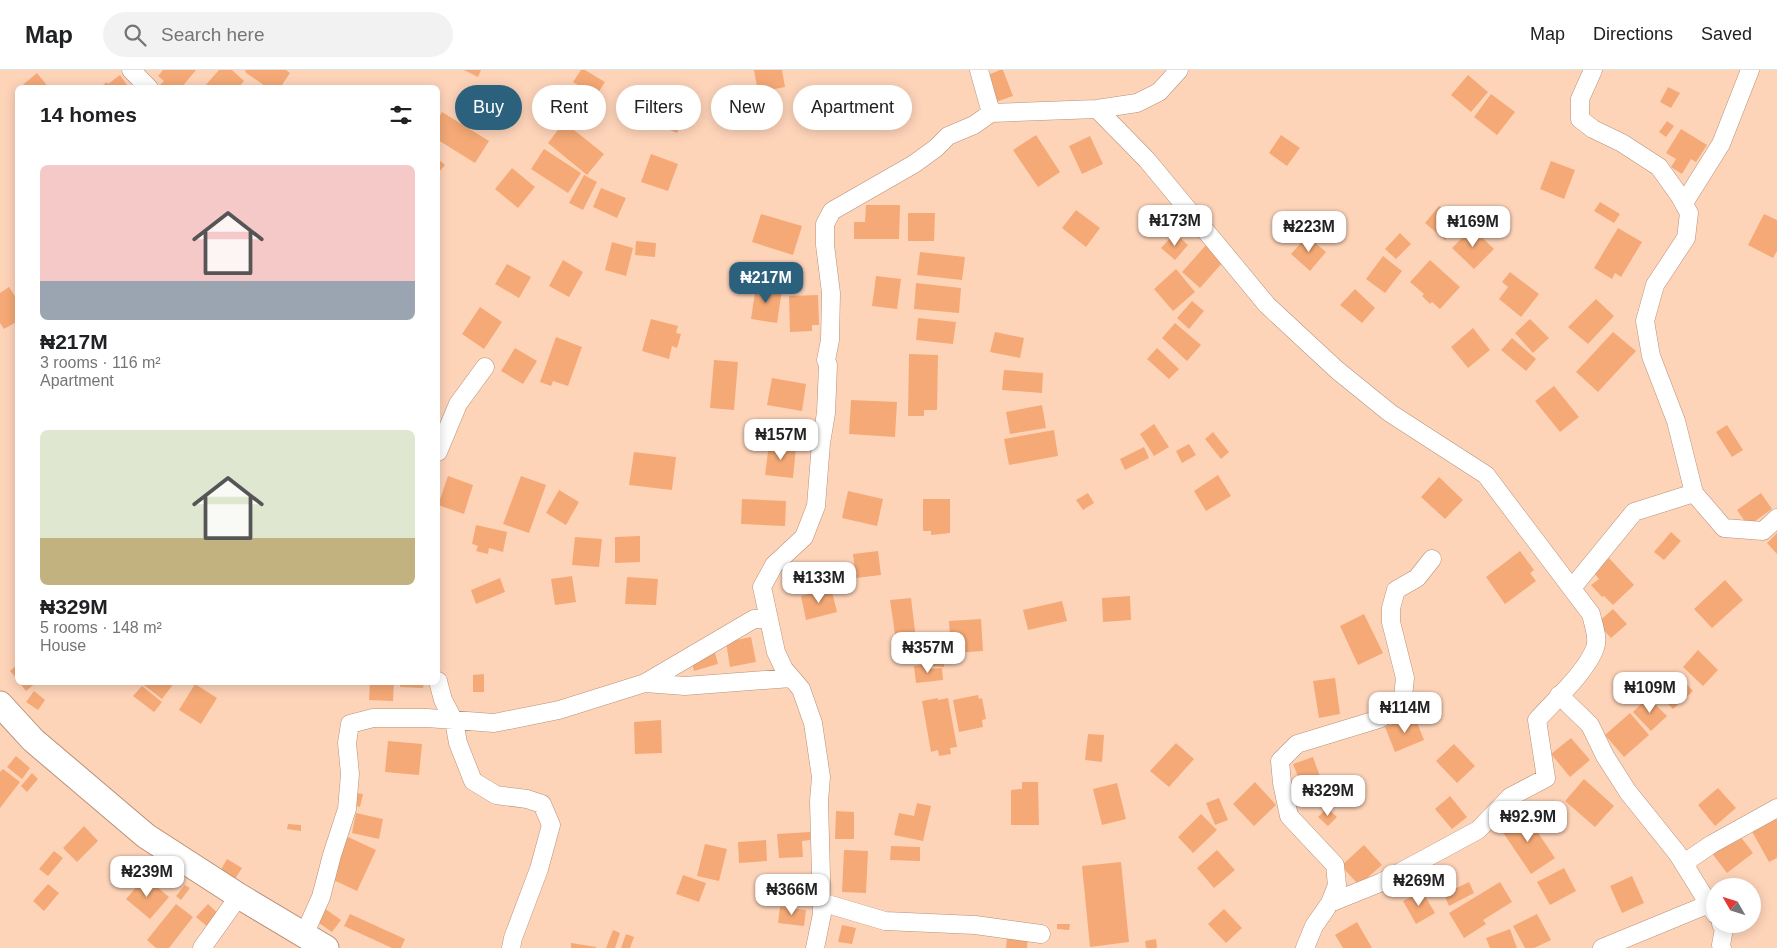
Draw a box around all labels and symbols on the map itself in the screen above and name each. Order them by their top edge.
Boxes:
pin: ₦173M [1140,204,1210,247]
pin: ₦169M [1438,206,1508,248]
pin: ₦223M [1274,210,1344,253]
pin: ₦217M [731,262,801,304]
pin: ₦157M [746,418,816,461]
pin: ₦133M [784,562,854,604]
pin: ₦357M [893,632,963,674]
pin: ₦109M [1615,672,1685,714]
pin: ₦114M [1370,692,1440,734]
pin: ₦329M [1293,774,1363,817]
pin: ₦92.9M [1487,800,1569,843]
pin: ₦239M [112,856,182,898]
pin: ₦269M [1384,864,1454,907]
pin: ₦366M [757,874,827,916]
north arrow [1706,878,1761,932]

